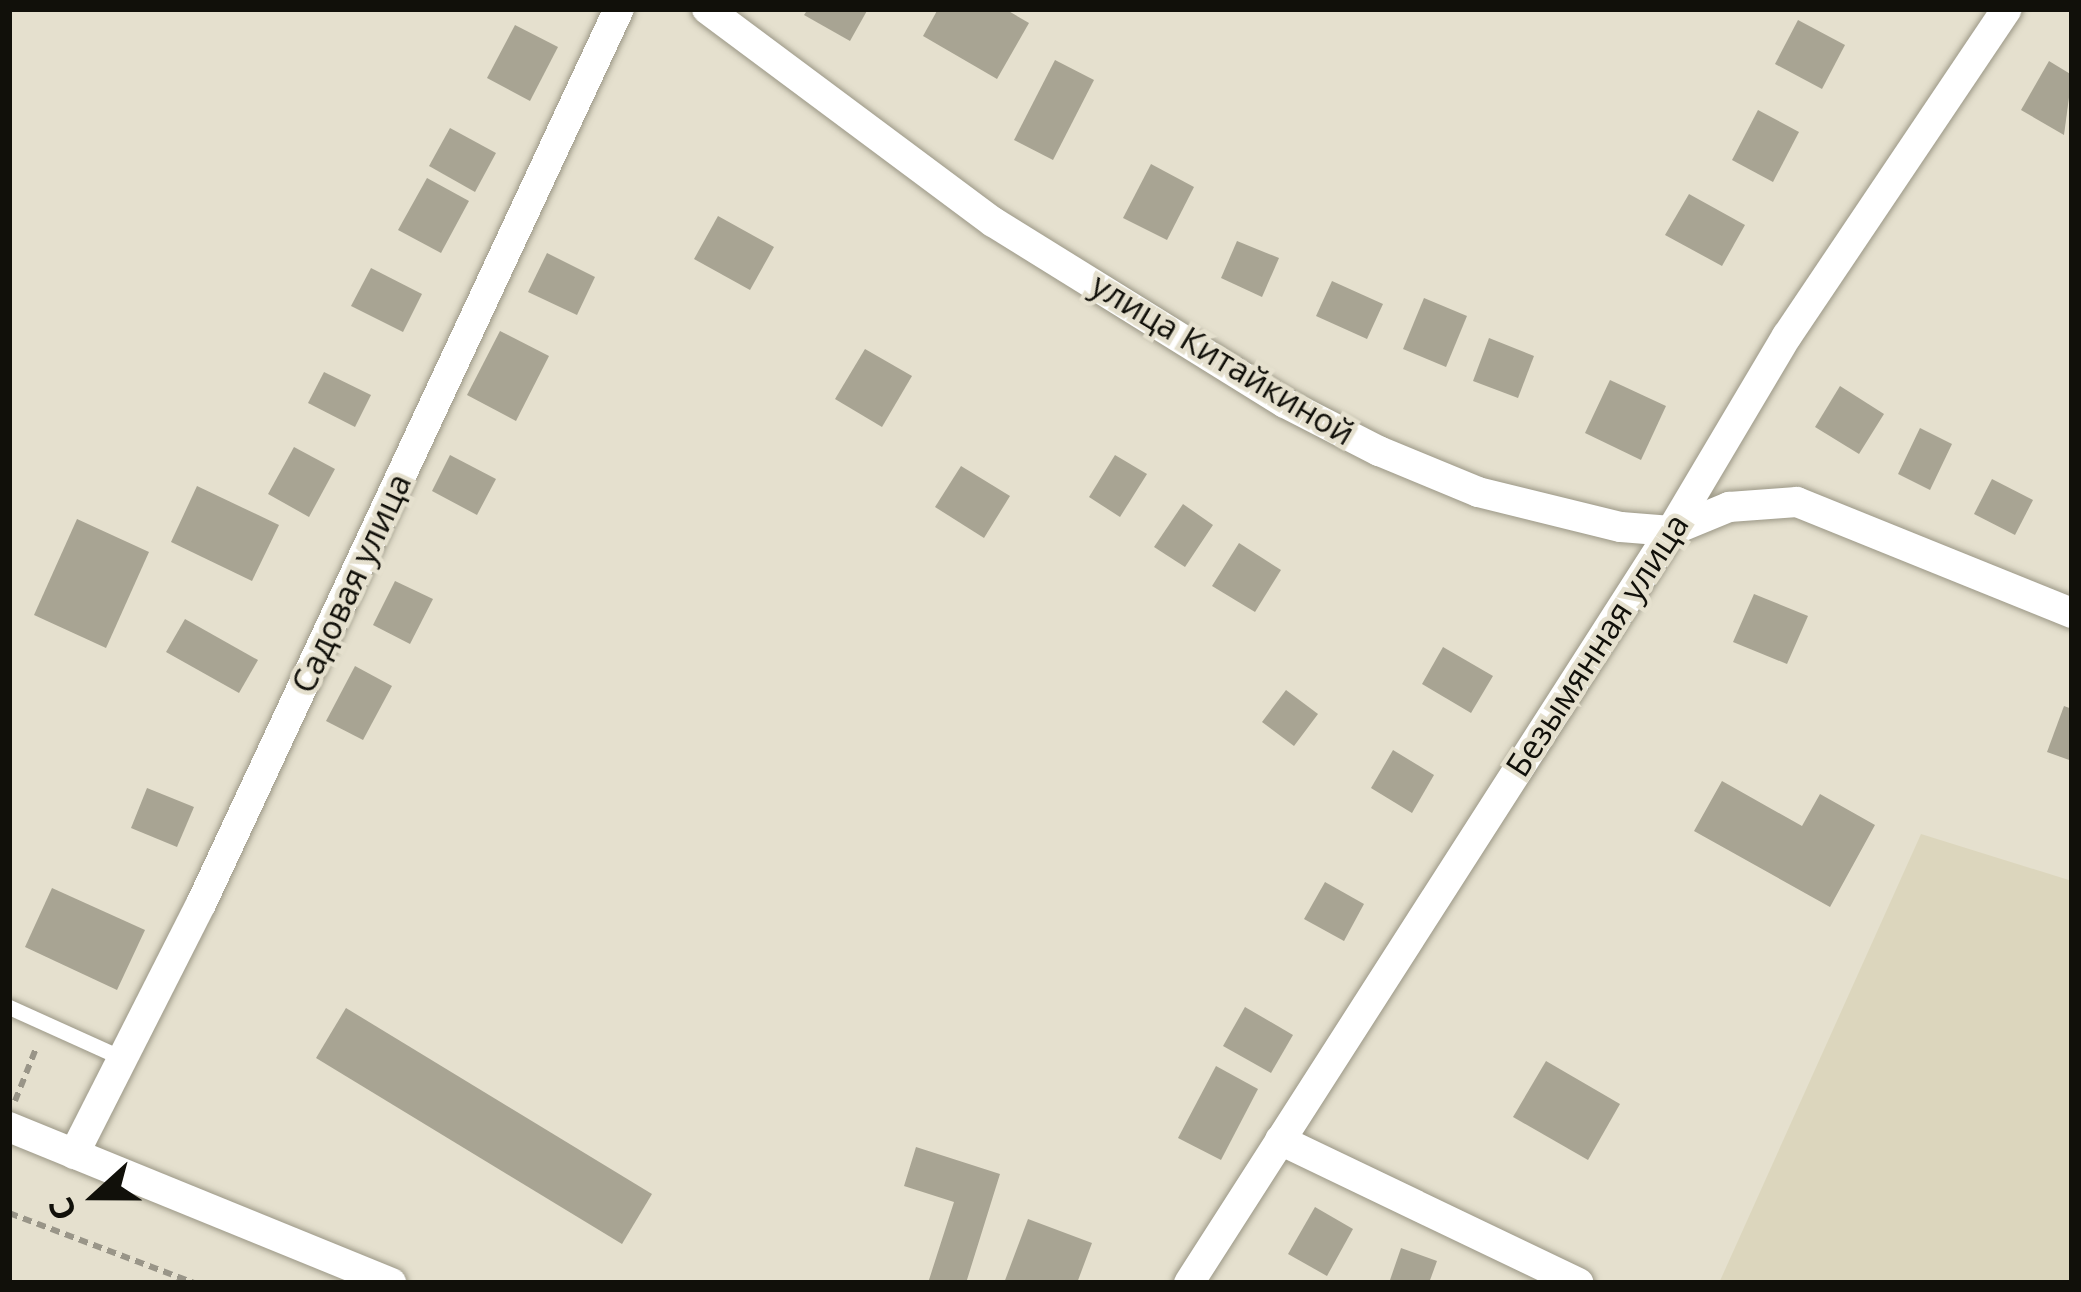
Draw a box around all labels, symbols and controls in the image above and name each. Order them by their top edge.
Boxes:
street label: улица Китайкиной [1084,265,1362,453]
street label: Садовая улица [283,467,419,699]
street label: Безымянная улица [1497,506,1697,784]
north arrow [36,1136,156,1256]
text: С [37,1191,87,1227]

